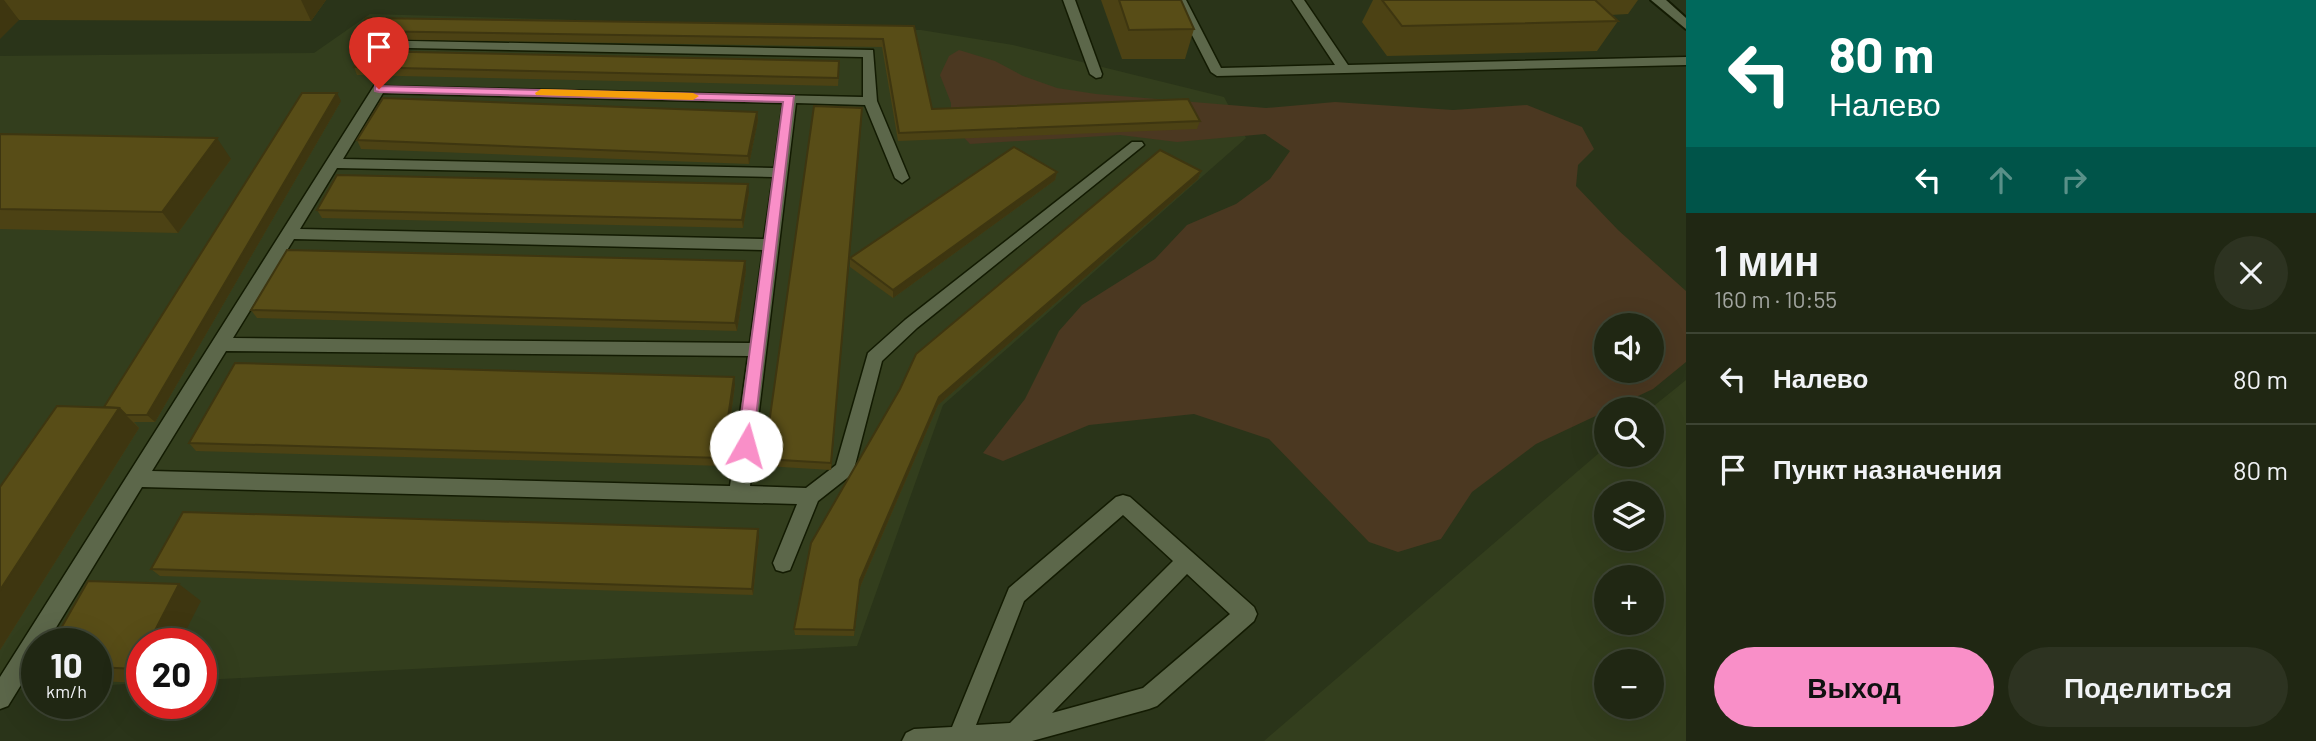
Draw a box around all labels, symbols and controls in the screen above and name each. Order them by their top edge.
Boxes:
pin [349,17,409,89]
text: 80 m [1829,24,1934,83]
icon: arrive [360,28,398,66]
icon: left [1714,28,1805,119]
text: Налево [1829,84,1941,122]
icon: left [1909,161,1947,199]
icon: ahead [1982,161,2020,199]
icon: right [2055,161,2093,199]
text: 1 мин [1714,234,1819,284]
button: close [2214,236,2288,310]
text: 160 m · 10:55 [1714,285,1837,313]
map controls [1594,313,1664,719]
button: sound [1594,313,1664,383]
icon: left [1714,360,1752,398]
text: Налево [1773,362,1868,393]
text: 80 m [2233,363,2288,394]
button: search [1594,397,1664,467]
position arrow [709,409,783,483]
icon: arrive [1714,451,1752,489]
text: Пункт назначения [1773,453,2002,484]
text: 80 m [2233,454,2288,485]
button: layers [1594,481,1664,551]
button: + [1594,565,1664,635]
speed limit sign: 20 [126,628,217,719]
text: 10 [50,643,83,685]
button: Выход [1714,647,1994,727]
button: Поделиться [2008,647,2288,727]
button: − [1594,649,1664,719]
text: km/h [46,680,87,702]

